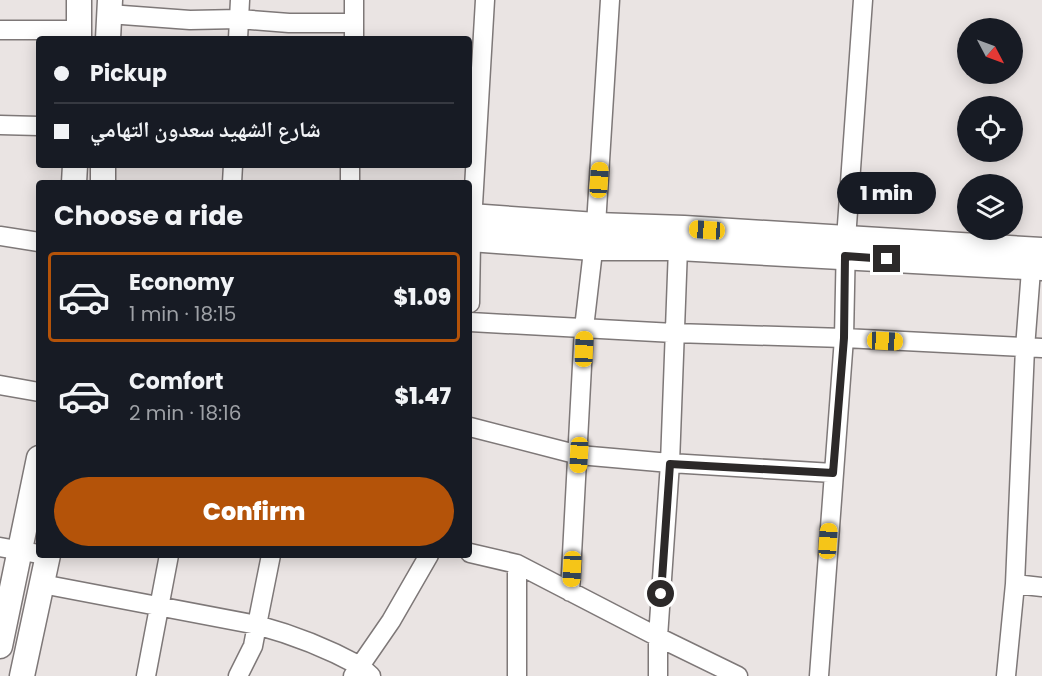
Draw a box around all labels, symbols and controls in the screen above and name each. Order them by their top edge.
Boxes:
north arrow [957,18,1023,84]
map controls [957,18,1023,240]
text: Pickup [90,58,167,89]
button: locate [957,96,1023,162]
text: شارع الشهيد سعدون التهامي [90,114,321,145]
car [589,161,609,199]
callout: 1 min [838,172,936,214]
button: layers [957,174,1023,240]
text: 1 min [860,179,913,207]
text: Choose a ride [54,197,243,234]
car [688,220,726,240]
route end [873,245,900,272]
text: Economy [129,267,234,298]
icon: car [57,270,111,324]
text: $1.09 [394,282,451,313]
text: 1 min · 18:15 [129,300,236,328]
car [574,331,594,367]
car [867,331,903,351]
text: Comfort [129,366,223,397]
icon: car [57,369,111,423]
text: $1.47 [395,381,451,412]
text: 2 min · 18:16 [129,399,241,427]
car [569,437,589,473]
button: Confirm [54,477,454,546]
car [818,522,838,560]
car [562,551,582,587]
route start [647,580,674,607]

